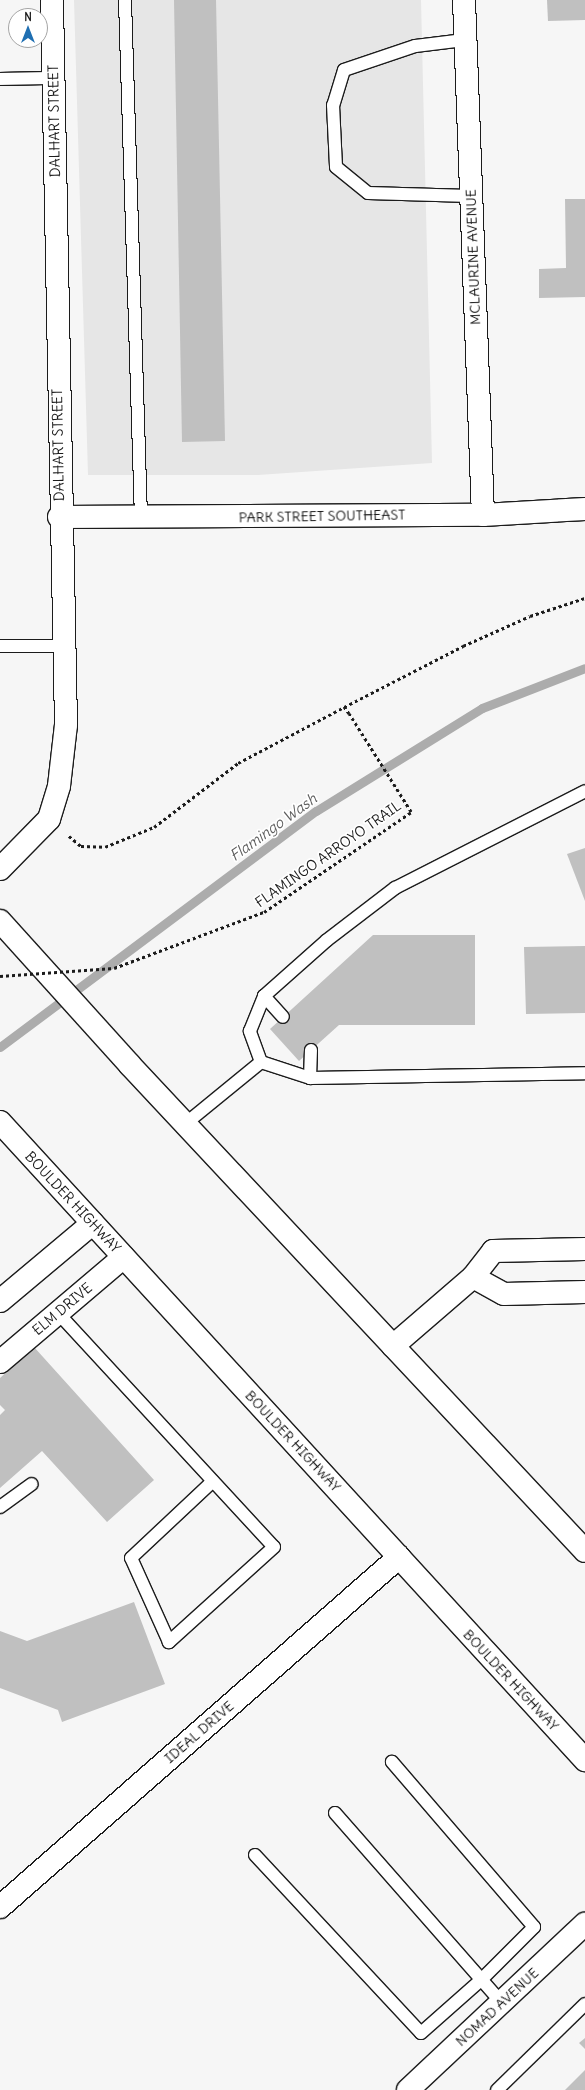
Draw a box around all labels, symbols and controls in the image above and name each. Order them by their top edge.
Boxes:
north arrow [8,8,48,48]
text: N [24,10,32,24]
street label: DALHART STREET [45,65,63,177]
street label: MCLAURINE AVENUE [462,189,484,325]
street label: DALHART STREET [49,389,67,501]
street label: PARK STREET SOUTHEAST [238,506,406,526]
water label: Flamingo Wash [226,789,320,865]
street label: FLAMINGO ARROYO TRAIL [252,797,404,911]
street label: BOULDER HIGHWAY [22,1148,124,1256]
street label: ELM DRIVE [29,1279,95,1339]
street label: BOULDER HIGHWAY [242,1387,344,1495]
street label: BOULDER HIGHWAY [460,1626,562,1734]
street label: IDEAL DRIVE [161,1697,237,1767]
street label: NOMAD AVENUE [452,1964,542,2050]

